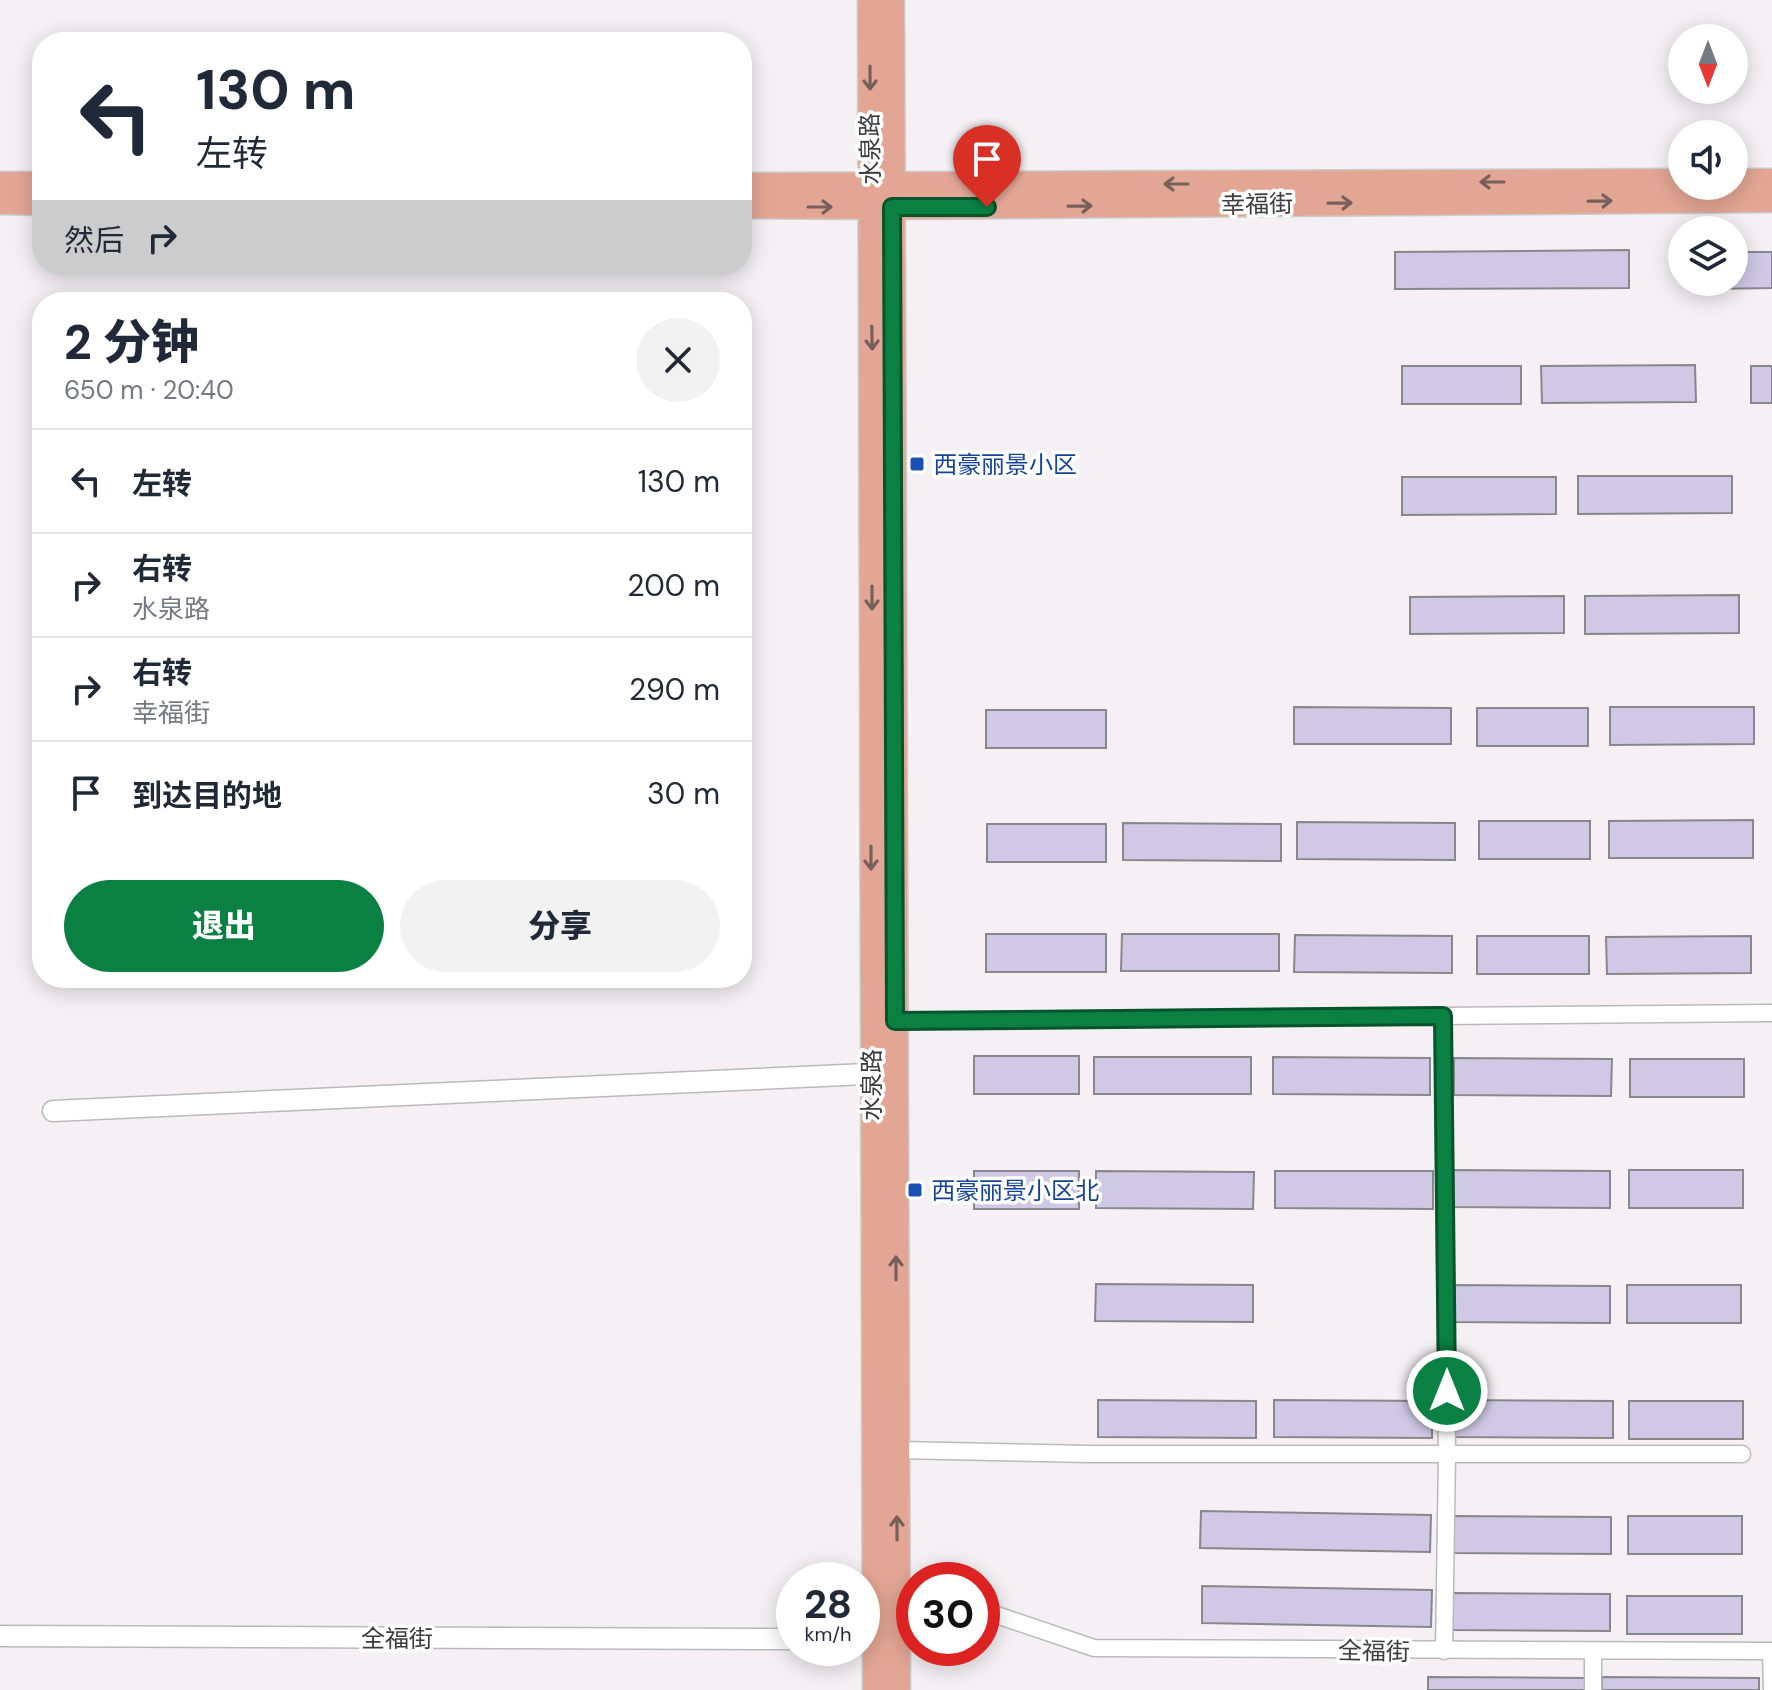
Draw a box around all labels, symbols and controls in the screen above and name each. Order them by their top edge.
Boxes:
north arrow [1668,24,1748,104]
map controls [1668,24,1748,296]
text: 130 m [196,53,355,126]
icon: left [64,64,168,168]
one-way arrow [862,64,878,91]
street label: 水泉路 [854,113,886,185]
button: sound [1668,120,1748,200]
pin [953,125,1021,207]
text: 左转 [196,130,268,177]
icon: arrive [965,137,1009,181]
one-way arrow [1479,175,1506,190]
one-way arrow [1163,177,1190,192]
street label: 幸福街 [1221,188,1293,220]
one-way arrow [1586,193,1613,209]
one-way arrow [1326,196,1353,211]
one-way arrow [1066,198,1093,214]
one-way arrow [806,199,833,214]
icon: right [140,216,184,260]
button: layers [1668,216,1748,296]
text: 然后 [64,221,124,260]
text: 2 分钟 [64,311,199,374]
button: close [636,318,720,402]
one-way arrow [864,324,880,351]
text: 650 m · 20:40 [64,373,234,407]
place label: 西豪丽景小区 [933,449,1077,480]
marker: 西豪丽景小区 [908,455,926,473]
icon: left [64,459,108,503]
text: 130 m [638,462,720,501]
text: 左转 [132,464,192,503]
text: 右转 [132,549,192,588]
icon: right [64,563,108,607]
text: 200 m [627,566,720,605]
one-way arrow [864,584,880,611]
text: 水泉路 [132,592,210,626]
text: 右转 [132,653,192,692]
icon: right [64,667,108,711]
text: 290 m [629,670,720,709]
text: 幸福街 [132,696,210,730]
icon: arrive [64,771,108,815]
text: 30 m [647,774,720,813]
text: 到达目的地 [132,776,282,815]
one-way arrow [863,844,879,871]
button: 退出 [64,880,384,972]
button: 分享 [400,880,720,972]
street label: 水泉路 [856,1049,887,1121]
place label: 西豪丽景小区北 [931,1175,1099,1206]
marker: 西豪丽景小区北 [906,1181,924,1199]
one-way arrow [888,1255,904,1282]
position arrow [1405,1349,1489,1433]
one-way arrow [889,1515,905,1542]
speed limit sign: 30 [896,1562,1000,1666]
text: 28 [804,1578,852,1630]
text: km/h [804,1621,852,1647]
street label: 全福街 [361,1623,433,1654]
street label: 全福街 [1338,1635,1410,1667]

